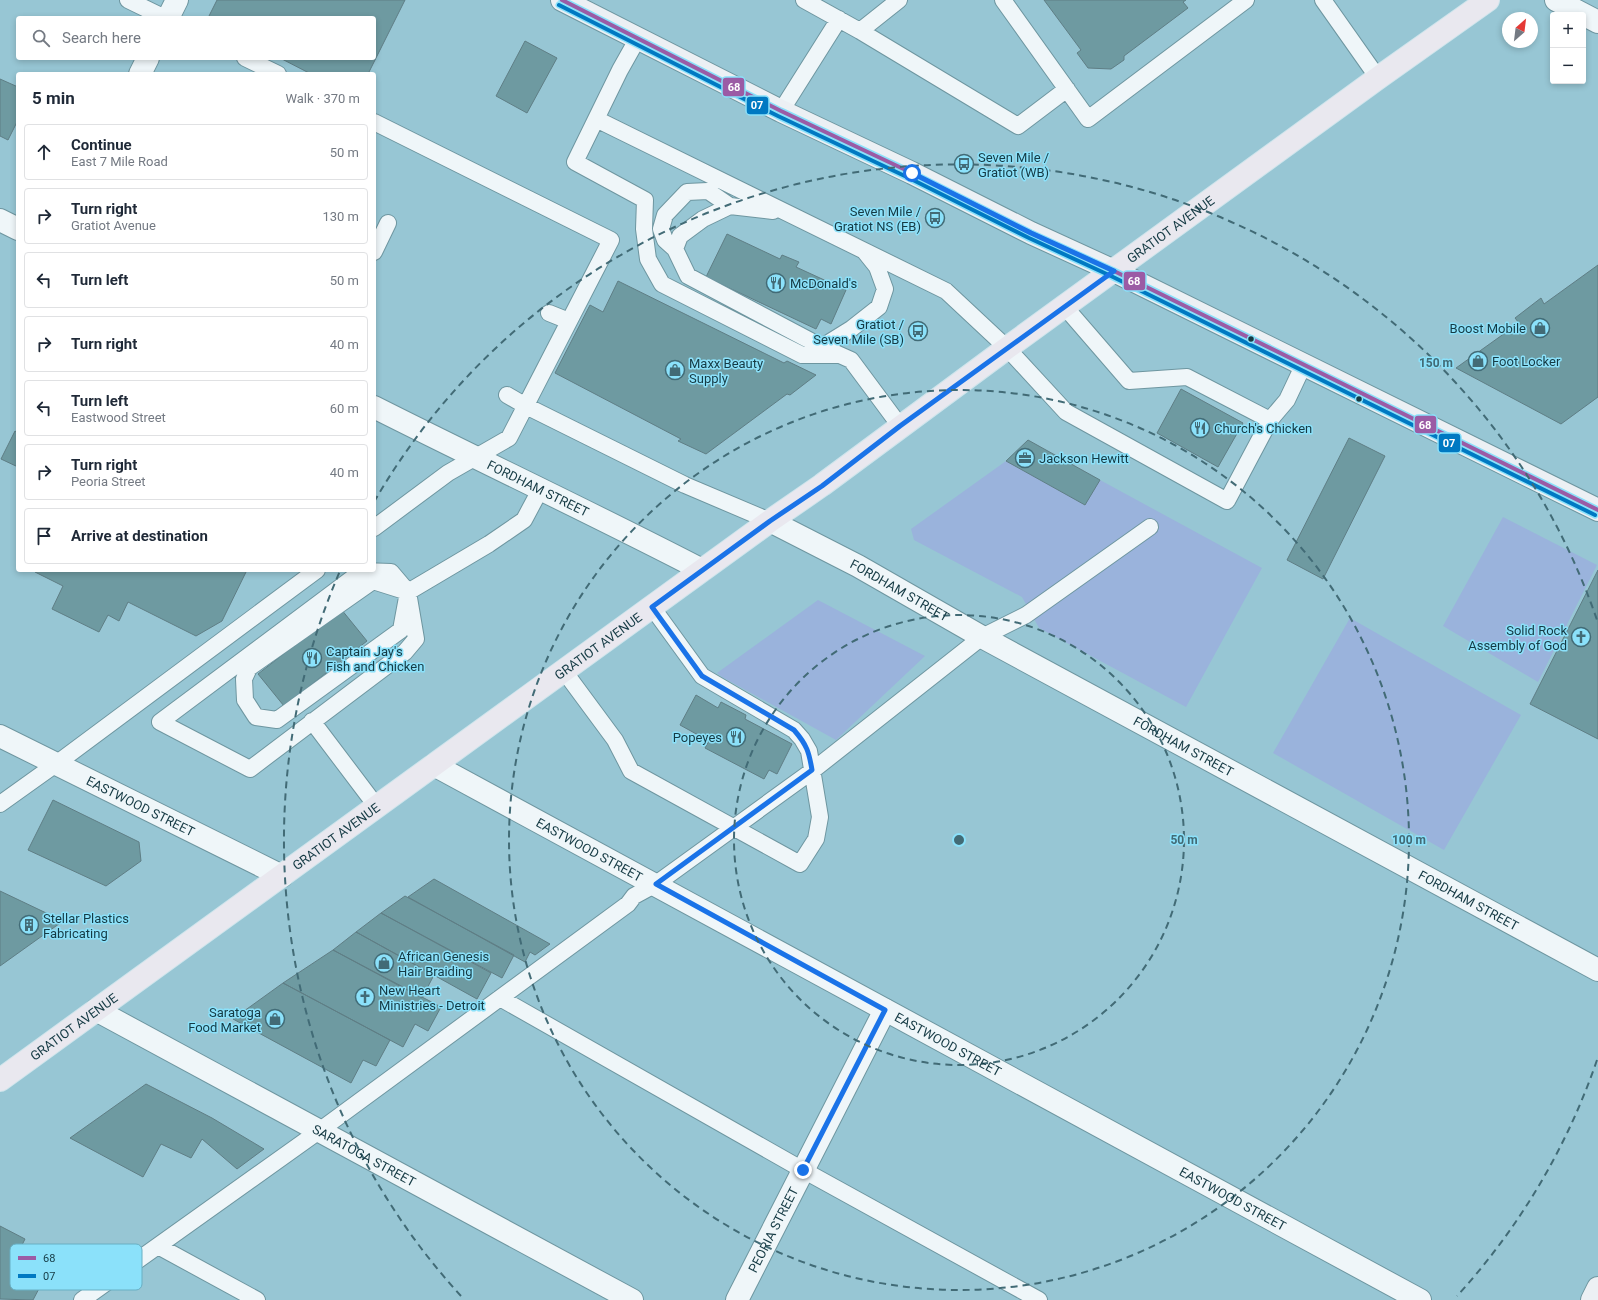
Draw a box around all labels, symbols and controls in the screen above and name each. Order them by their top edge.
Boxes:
north arrow [1502,12,1538,48]
map controls [1550,12,1586,84]
button: + [1550,12,1586,48]
search box [16,16,376,60]
icon: search [30,27,52,49]
text: Search here [62,29,141,47]
button: − [1550,48,1586,84]
line badge: 68 [722,77,745,97]
text: 68 [728,81,740,94]
text: 5 min [32,88,75,108]
text: Walk · 370 m [285,91,360,106]
line badge: 07 [746,96,769,115]
text: 07 [751,99,763,112]
text: Continue [71,136,132,154]
icon: ahead [33,141,55,163]
text: 50 m [330,145,359,160]
place label: Seven Mile / Gratiot (WB) [978,150,1049,180]
bus stop icon: Seven Mile / Gratiot (WB) [953,153,975,175]
text: East 7 Mile Road [71,154,168,169]
route start [903,164,921,182]
street label: GRATIOT AVENUE [1124,193,1217,266]
text: Turn right [71,200,137,218]
place label: Seven Mile / Gratiot NS (EB) [834,204,921,234]
icon: right [33,205,55,227]
bus stop icon: Seven Mile / Gratiot NS (EB) [924,207,946,229]
text: 130 m [322,209,359,224]
text: Gratiot Avenue [71,218,156,233]
icon: left [33,269,55,291]
text: Turn left [71,271,128,289]
line badge: 68 [1123,271,1146,291]
restaurant icon: McDonald's [765,272,787,294]
text: 50 m [330,273,359,288]
text: 68 [1128,275,1140,288]
place label: McDonald's [790,276,858,291]
place label: Gratiot / Seven Mile (SB) [813,317,904,347]
shop icon: Boost Mobile [1529,317,1551,339]
bus stop icon: Gratiot / Seven Mile (SB) [907,320,929,342]
place label: Boost Mobile [1450,321,1526,336]
icon: right [33,333,55,355]
unlabelled marker [1246,334,1256,344]
text: Turn right [71,335,137,353]
text: 40 m [330,337,359,352]
shop icon: Foot Locker [1467,350,1489,372]
place label: Foot Locker [1492,354,1561,369]
place label: Maxx Beauty Supply [689,356,763,386]
text: 150 m [1419,356,1453,370]
shop icon: Maxx Beauty Supply [664,359,686,381]
text: Turn left [71,392,128,410]
unlabelled marker [1354,394,1364,404]
icon: left [33,397,55,419]
text: 60 m [330,401,359,416]
text: Eastwood Street [71,410,166,425]
line badge: 68 [1414,415,1437,434]
restaurant icon: Church's Chicken [1189,417,1211,439]
text: 68 [1419,419,1431,432]
place label: Church's Chicken [1214,421,1312,436]
line badge: 07 [1438,433,1461,453]
text: 07 [1443,437,1455,450]
office icon: Jackson Hewitt [1014,447,1036,469]
place label: Jackson Hewitt [1039,451,1129,466]
text: Turn right [71,456,137,474]
street label: FORDHAM STREET [485,457,591,520]
icon: right [33,461,55,483]
text: 40 m [330,465,359,480]
text: Peoria Street [71,474,146,489]
icon: arrive [33,525,55,547]
text: Arrive at destination [71,527,208,545]
street label: FORDHAM STREET [848,556,952,625]
street label: GRATIOT AVENUE [552,610,645,683]
place label: Solid Rock Assembly of God [1468,623,1567,653]
church icon: Solid Rock Assembly of God [1570,626,1592,648]
place label: Captain Jay's Fish and Chicken [326,644,424,674]
restaurant icon: Captain Jay's Fish and Chicken [301,647,323,669]
street label: FORDHAM STREET [1131,713,1236,780]
restaurant icon: Popeyes [725,726,747,748]
place label: Popeyes [673,730,722,745]
street label: EASTWOOD STREET [84,773,197,840]
street label: GRATIOT AVENUE [290,800,383,873]
street label: EASTWOOD STREET [534,815,645,885]
centre of rings [952,833,966,847]
text: 50 m [1170,833,1198,847]
text: 100 m [1392,833,1426,847]
street label: FORDHAM STREET [1416,867,1521,934]
place label: Stellar Plastics Fabricating [43,911,129,941]
building icon: Stellar Plastics Fabricating [18,914,40,936]
place label: African Genesis Hair Braiding [398,949,490,979]
shop icon: African Genesis Hair Braiding [373,952,395,974]
place label: New Heart Ministries - Detroit [379,983,485,1013]
church icon: New Heart Ministries - Detroit [354,986,376,1008]
street label: GRATIOT AVENUE [27,990,120,1064]
place label: Saratoga Food Market [188,1005,261,1035]
shop icon: Saratoga Food Market [264,1008,286,1030]
street label: EASTWOOD STREET [892,1010,1004,1079]
street label: SARATOGA STREET [310,1122,418,1190]
route end [794,1161,812,1179]
street label: EASTWOOD STREET [1177,1164,1289,1234]
street label: PEORIA STREET [745,1184,802,1275]
legend [10,1244,142,1290]
text: 68 [43,1252,55,1265]
text: 07 [43,1270,55,1283]

